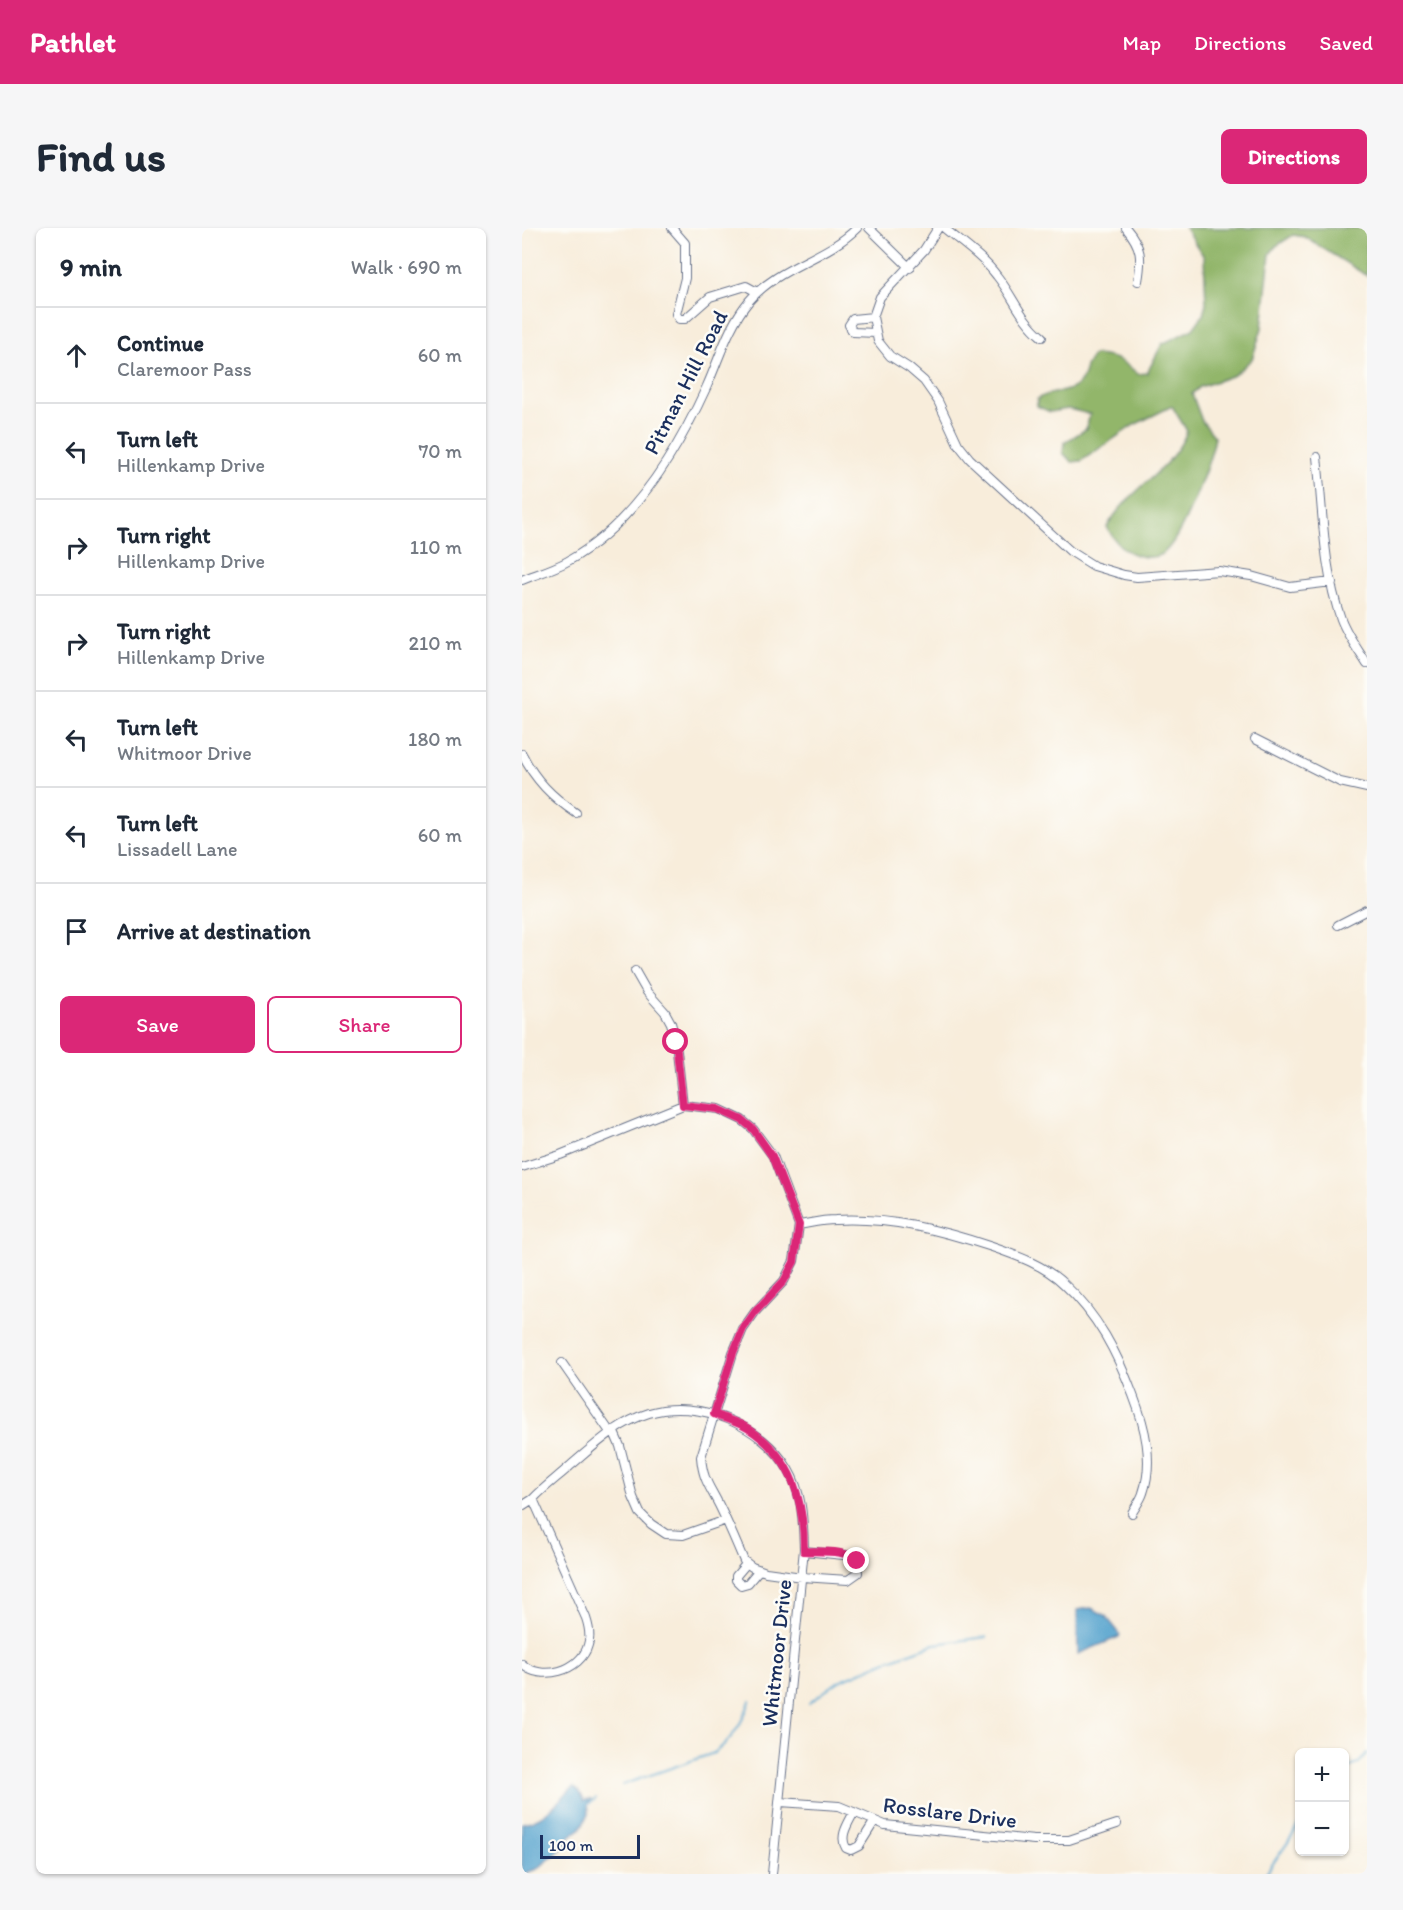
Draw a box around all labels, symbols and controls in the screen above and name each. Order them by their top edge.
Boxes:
text: Pathlet [30,25,116,59]
text: Map [1123,30,1161,55]
text: Directions [1194,30,1286,55]
text: Saved [1319,30,1373,55]
button: Directions [1221,129,1367,184]
text: Find us [36,131,166,182]
text: 9 min [60,251,122,283]
text: Walk · 690 m [351,255,462,279]
street label: Pitman Hill Road [637,306,733,459]
text: Continue [117,330,204,357]
icon: ahead [60,339,93,372]
text: 60 m [418,343,462,367]
text: Claremoor Pass [117,357,252,381]
text: Turn left [117,426,198,453]
icon: left [60,435,93,468]
text: 70 m [418,439,462,463]
text: Hillenkamp Drive [117,453,265,477]
text: Turn right [117,522,211,549]
icon: right [60,531,93,564]
text: 110 m [410,535,462,559]
text: Hillenkamp Drive [117,549,265,573]
text: Turn right [117,618,211,645]
icon: right [60,627,93,660]
text: 210 m [409,631,462,655]
text: Hillenkamp Drive [117,645,265,669]
text: Turn left [117,714,198,741]
icon: left [60,723,93,756]
text: 180 m [408,727,462,751]
text: Whitmoor Drive [117,741,252,765]
text: Turn left [117,810,198,837]
icon: left [60,819,93,852]
text: 60 m [418,823,462,847]
text: Lissadell Lane [117,837,238,861]
icon: arrive [60,915,93,948]
text: Arrive at destination [117,918,311,945]
button: Save [60,996,255,1053]
button: Share [267,996,462,1053]
route start [662,1028,688,1054]
route end [843,1547,869,1573]
street label: Whitmoor Drive [755,1578,798,1728]
map controls [1295,1748,1349,1856]
button: + [1295,1748,1349,1802]
street label: Rosslare Drive [882,1791,1018,1834]
button: − [1295,1802,1349,1856]
scale bar [540,1832,640,1860]
text: 100 m [549,1836,593,1855]

